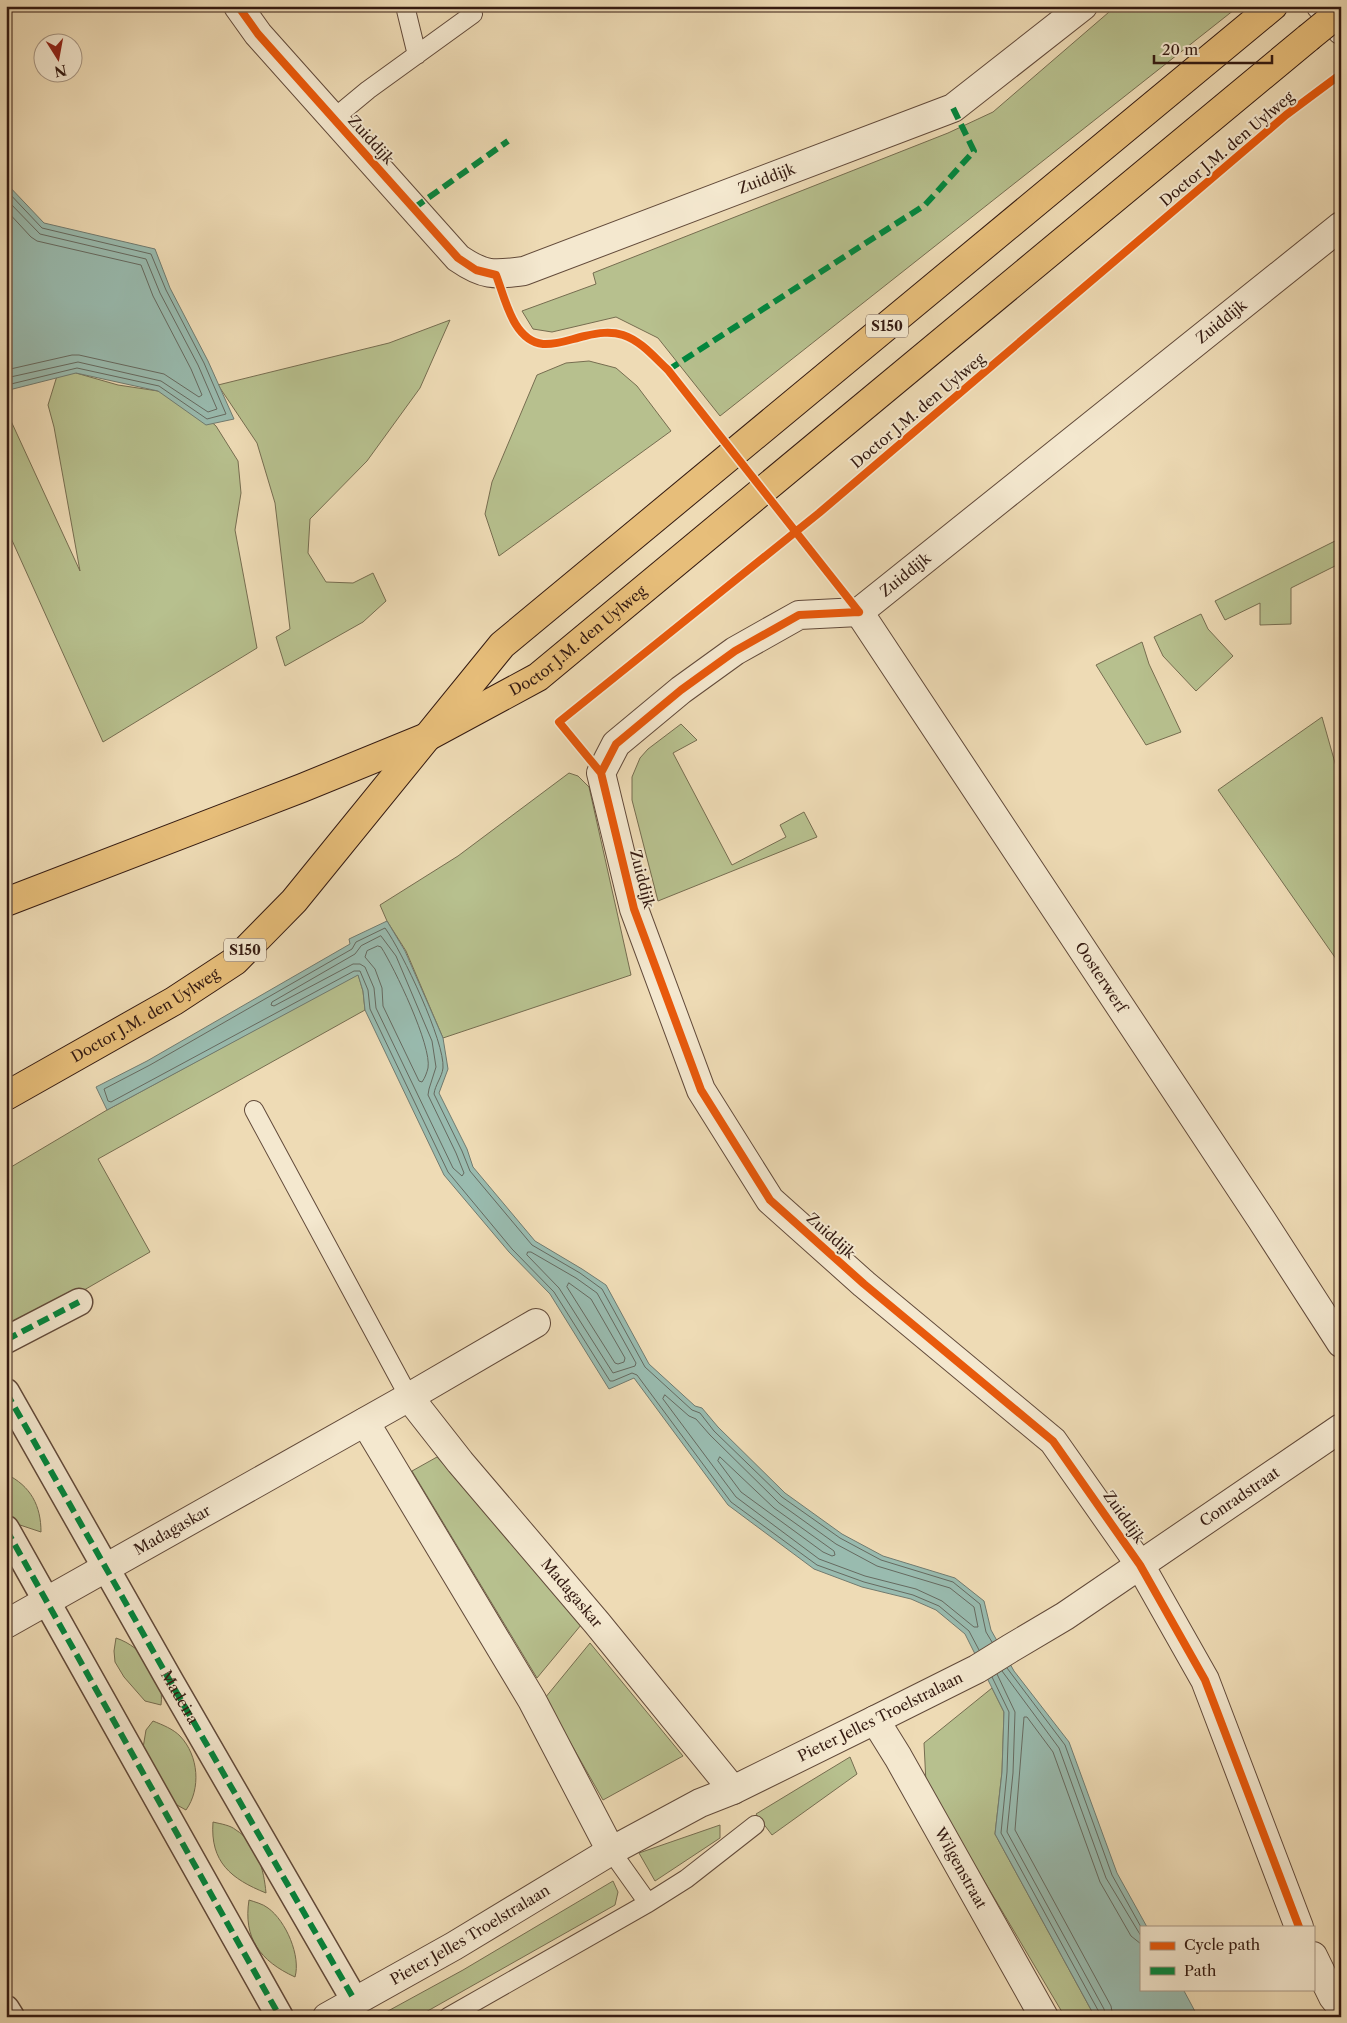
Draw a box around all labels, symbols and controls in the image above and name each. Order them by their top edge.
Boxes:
north arrow [32,32,82,82]
scale bar [1154,32,1272,64]
text: 20 m [1162,40,1198,59]
text: N [53,61,68,81]
street label: Doctor J.M. den Uylweg [1156,87,1298,210]
street label: Zuiddijk [344,111,399,169]
street label: Zuiddijk [735,158,799,198]
street label: Zuiddijk [1192,294,1251,347]
road number: S150 [866,314,908,338]
street label: Doctor J.M. den Uylweg [847,349,989,472]
street label: Zuiddijk [876,548,935,601]
street label: Doctor J.M. den Uylweg [506,581,650,700]
street label: Zuiddijk [626,848,659,911]
road number: S150 [224,938,266,962]
street label: Oosterwerf [1071,938,1132,1017]
street label: Doctor J.M. den Uylweg [68,964,223,1066]
street label: Zuiddijk [803,1209,861,1264]
street label: Conradstraat [1196,1462,1284,1531]
street label: Zuiddijk [1100,1487,1150,1548]
street label: Madagaskar [130,1500,214,1559]
street label: Madagaskar [537,1554,607,1632]
street label: Madeira [157,1667,203,1727]
street label: Pieter Jelles Troelstralaan [794,1667,966,1766]
street label: Wilgenstraat [930,1823,992,1912]
street label: Pieter Jelles Troelstralaan [387,1880,554,1989]
legend [1140,1926,1314,1990]
text: Cycle path [1184,1935,1261,1954]
text: Path [1184,1961,1217,1980]

